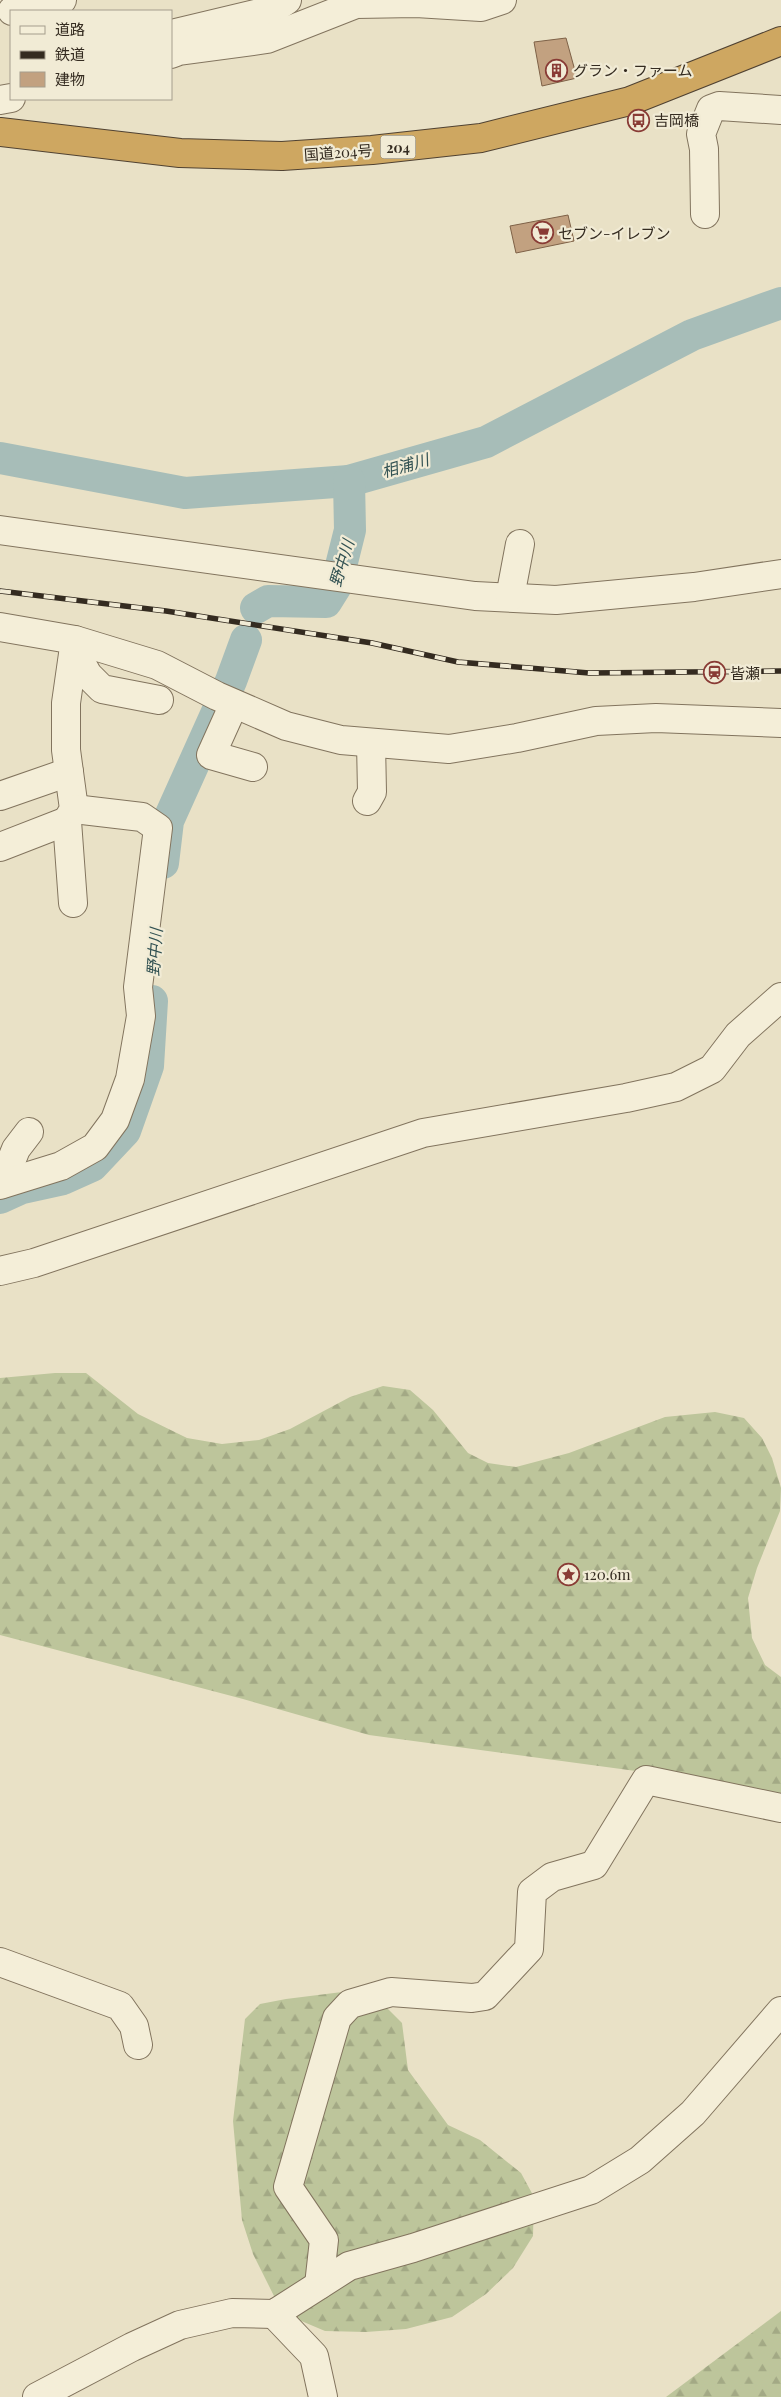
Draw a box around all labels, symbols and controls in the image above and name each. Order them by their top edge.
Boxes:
legend [10,10,172,100]
text: 道路 [55,19,85,39]
text: 鉄道 [55,44,85,64]
building icon: グラン・ファーム [545,58,569,82]
place label: グラン・ファーム [573,60,693,80]
text: 建物 [55,69,85,89]
bus stop icon: 吉岡橋 [626,108,650,132]
place label: 吉岡橋 [654,110,699,130]
road number: 204 [380,136,416,158]
street label: 国道204号 [303,140,373,164]
supermarket icon: セブン-イレブン [530,221,554,245]
place label: セブン-イレブン [558,223,671,243]
water label: 相浦川 [379,448,433,482]
water label: 野中川 [324,535,359,589]
station icon: 皆瀬 [702,661,726,685]
place label: 皆瀬 [730,663,760,683]
water label: 野中川 [142,925,166,977]
place icon: 120.6m [556,1562,580,1586]
place label: 120.6m [584,1564,631,1584]

